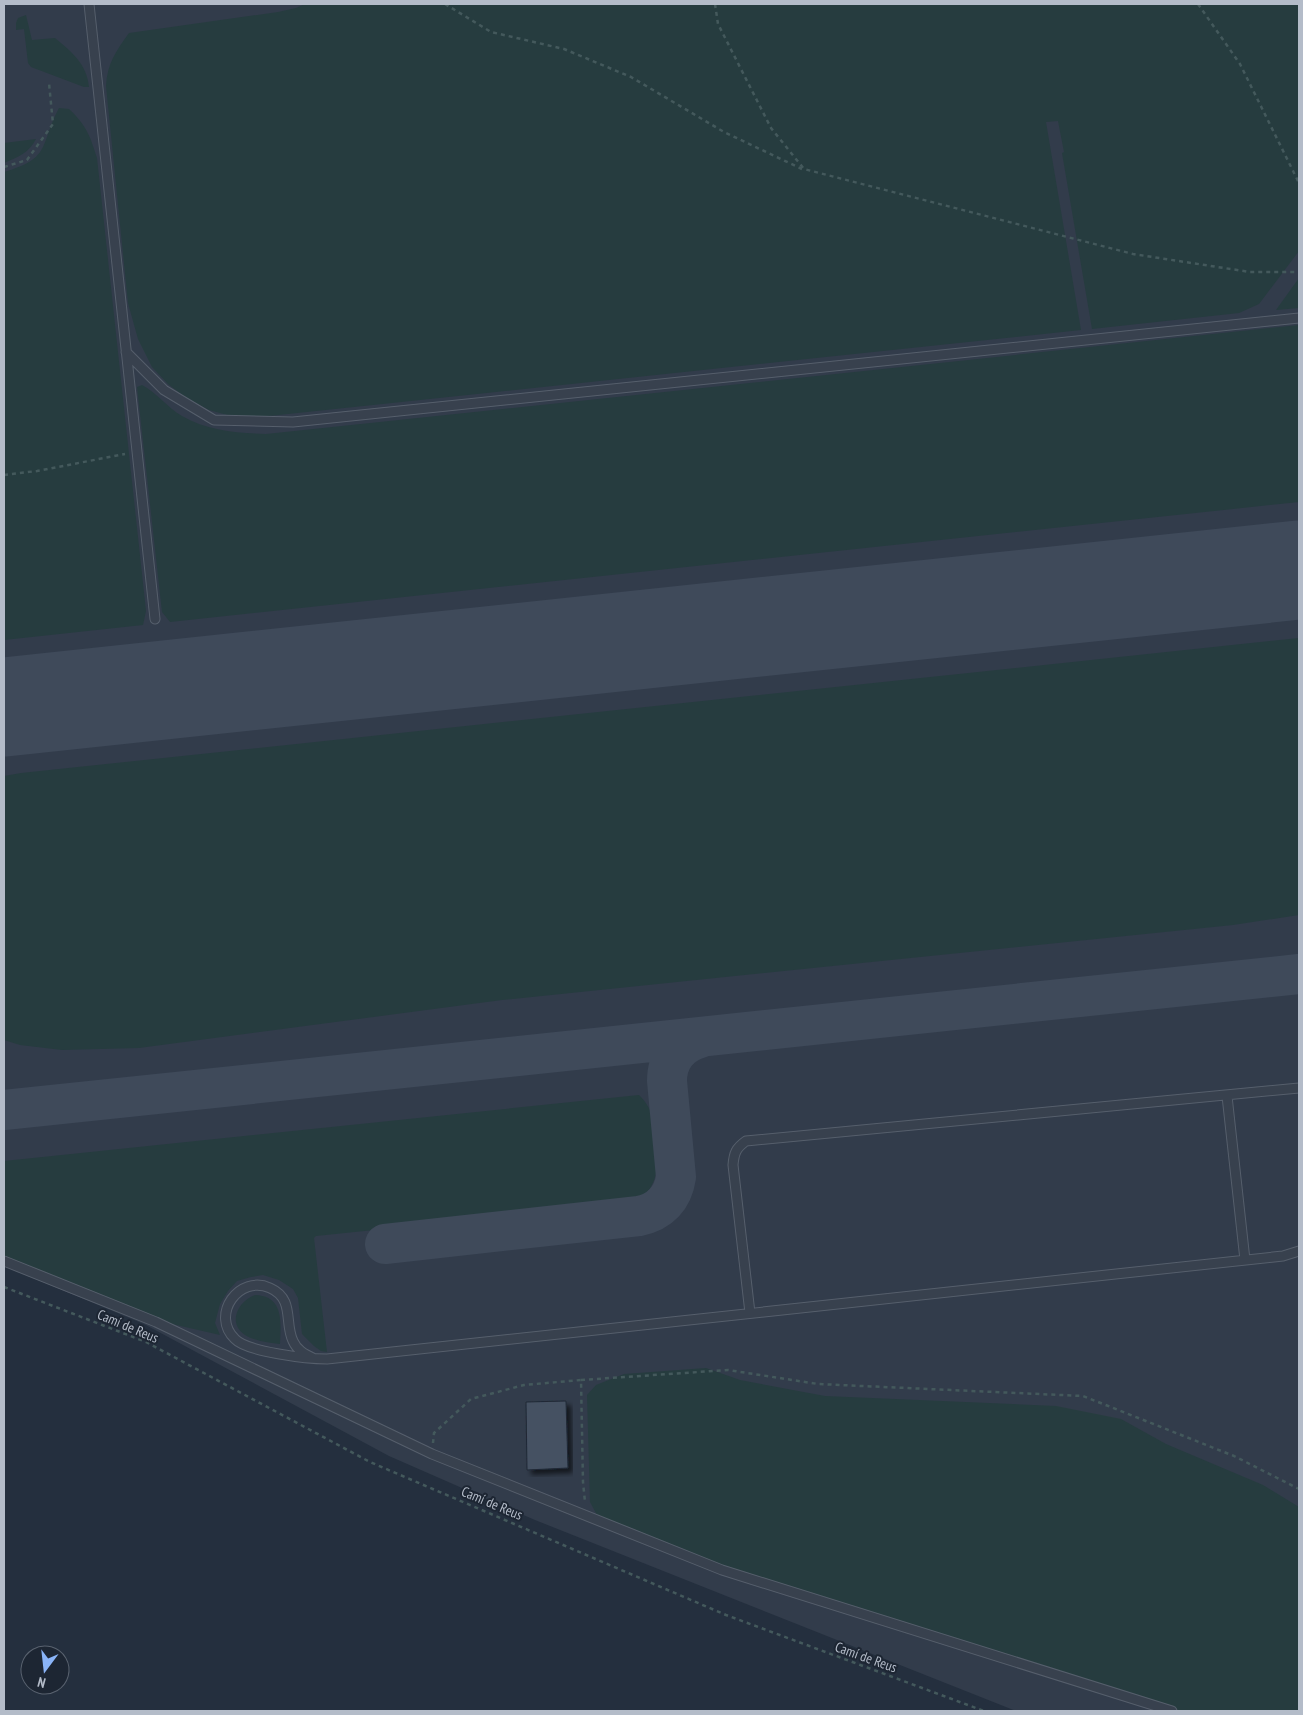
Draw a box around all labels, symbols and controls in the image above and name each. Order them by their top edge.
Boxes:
street label: Camí de Reus [95,1305,161,1347]
street label: Camí de Reus [459,1482,525,1524]
street label: Camí de Reus [833,1638,900,1677]
north arrow [20,1645,70,1695]
text: N [36,1673,48,1692]

